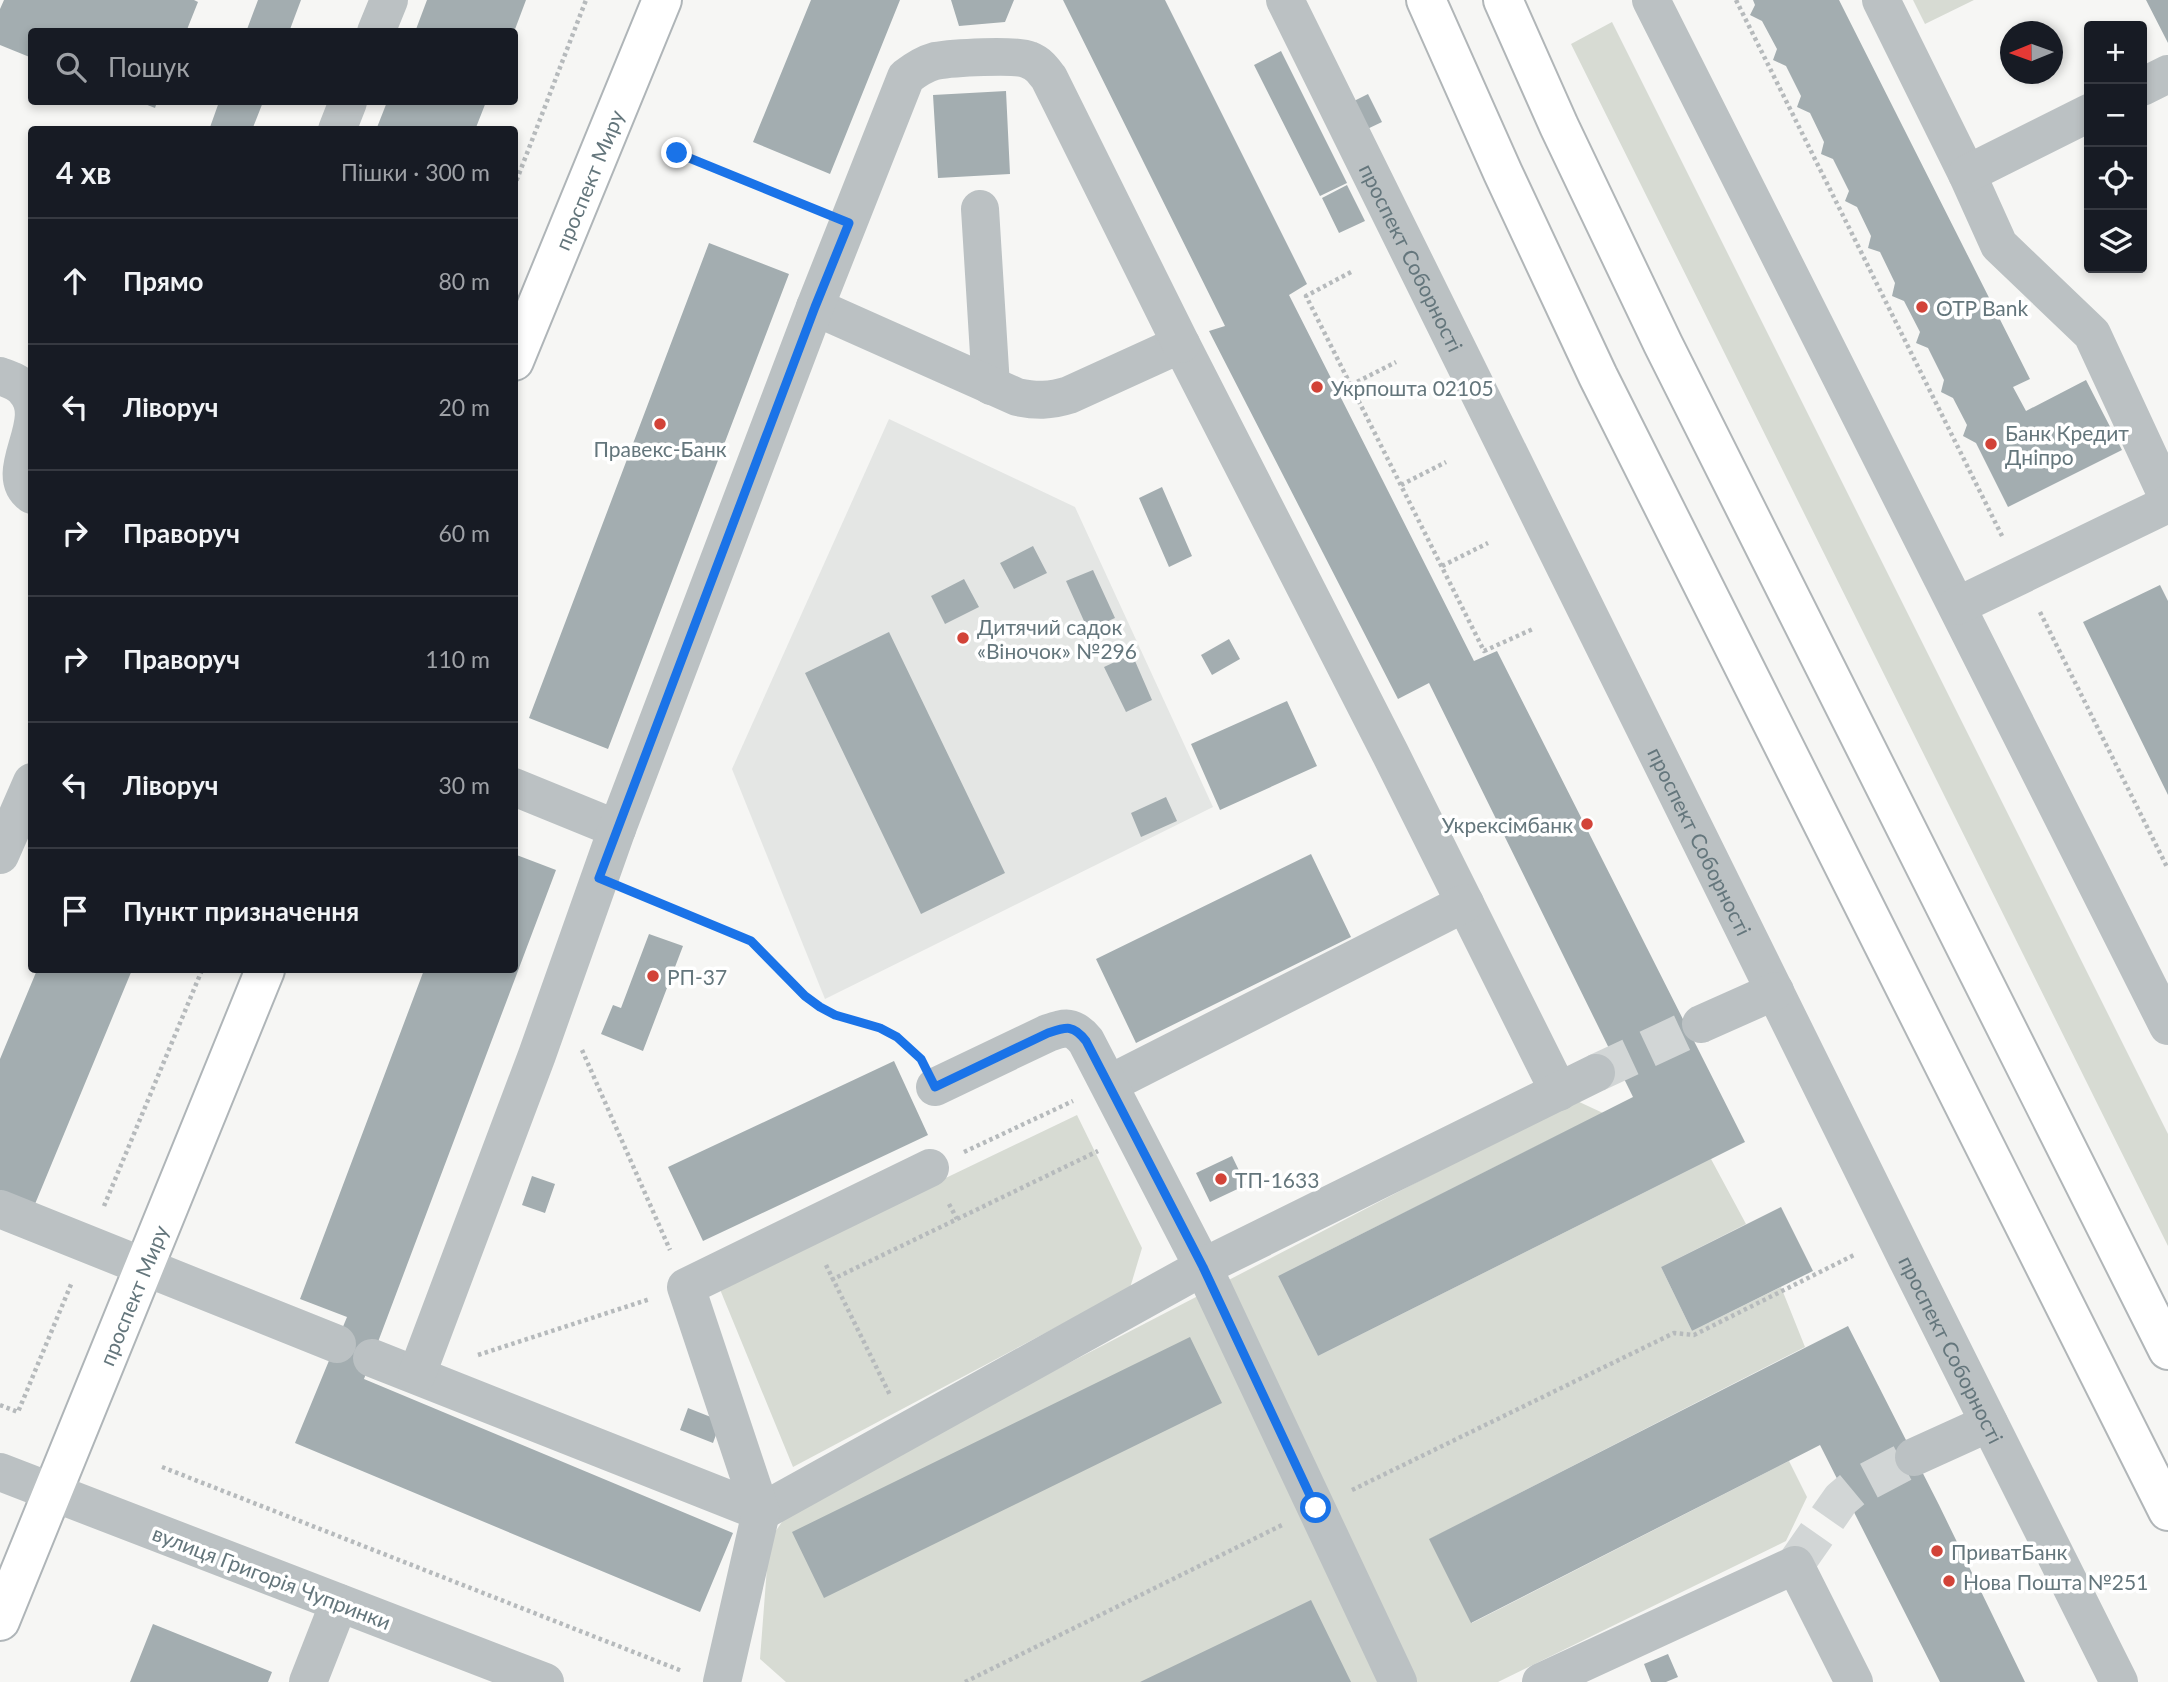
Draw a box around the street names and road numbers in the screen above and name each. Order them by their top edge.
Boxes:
street label: проспект Миру [549,106,628,253]
street label: проспект Соборності [1355,159,1469,355]
street label: проспект Соборності [1644,743,1757,939]
street label: проспект Миру [93,1221,172,1369]
street label: проспект Соборності [1895,1251,2010,1447]
street label: вулиця Григорія Чупринки [149,1520,395,1634]

